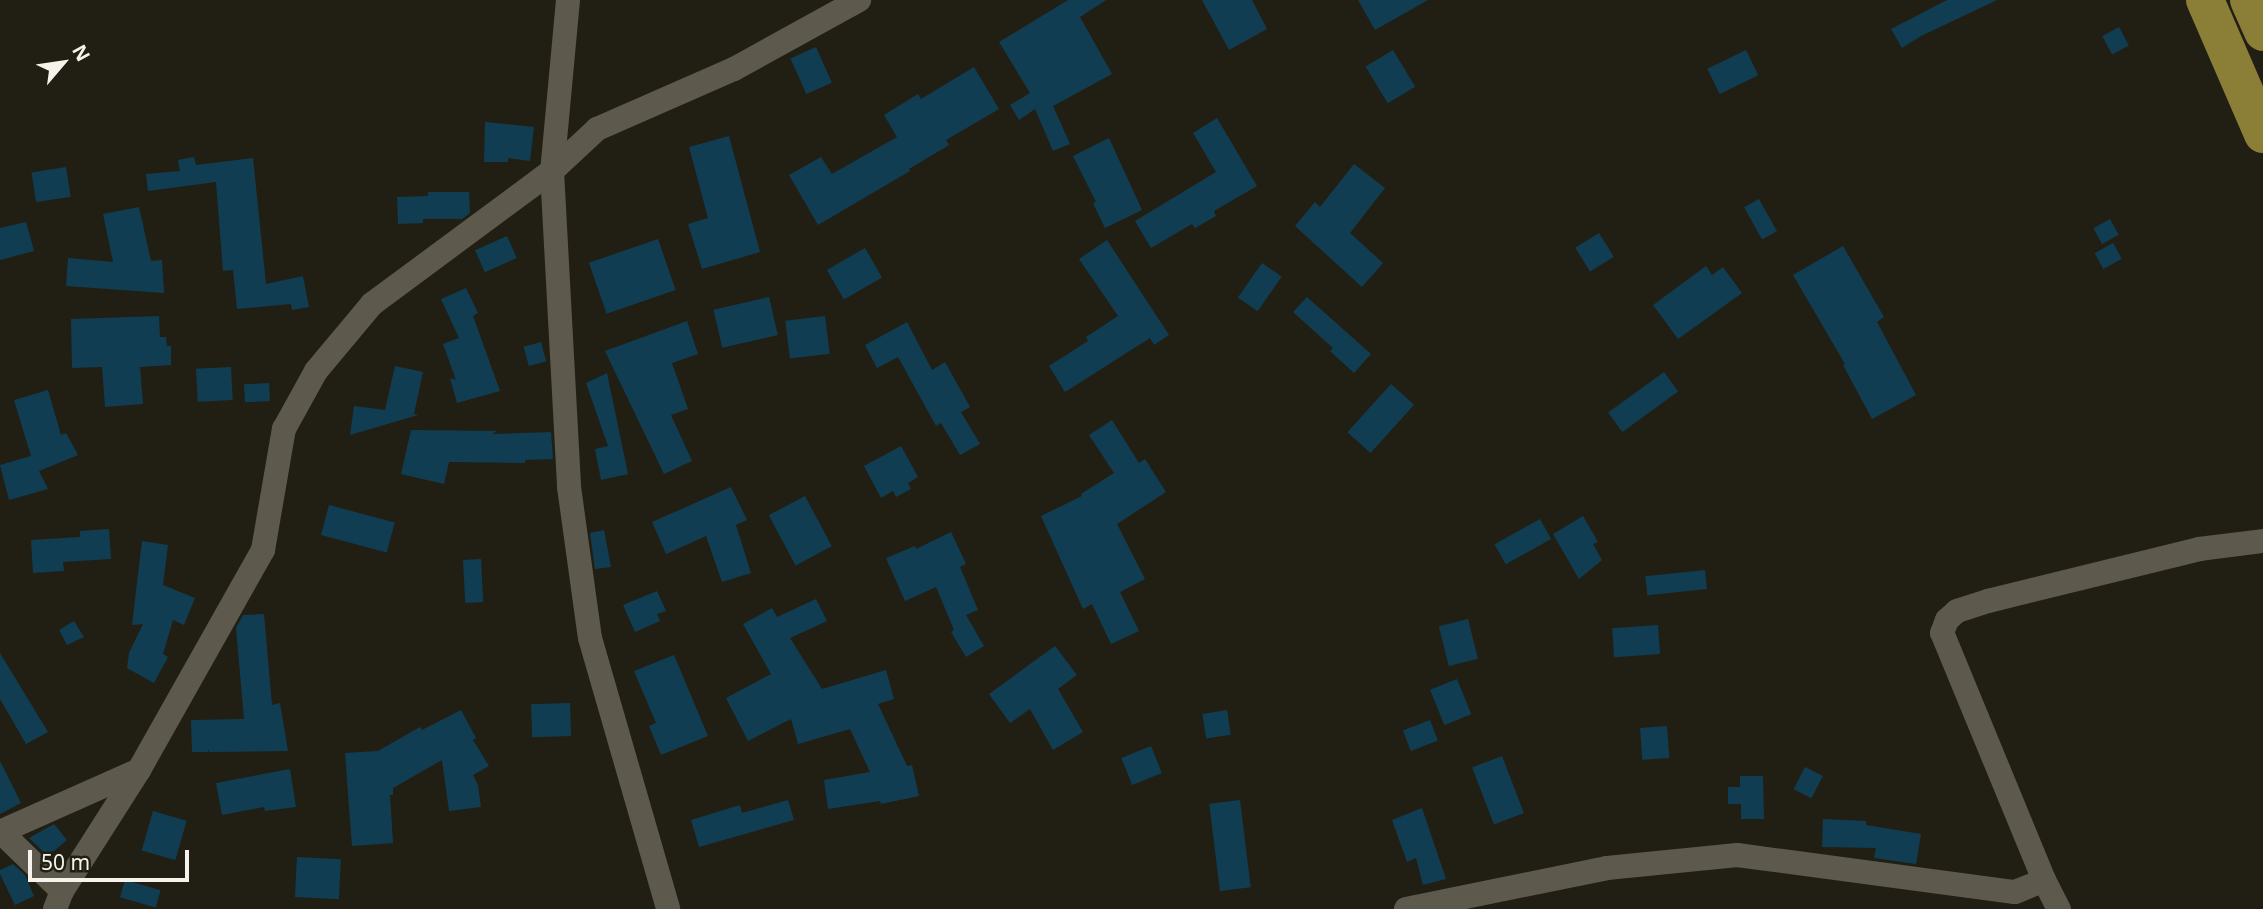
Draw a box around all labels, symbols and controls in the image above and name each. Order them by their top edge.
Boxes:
north arrow [28,28,98,98]
text: N [66,40,96,66]
scale bar [32,836,192,880]
text: 50 m [41,848,90,876]

